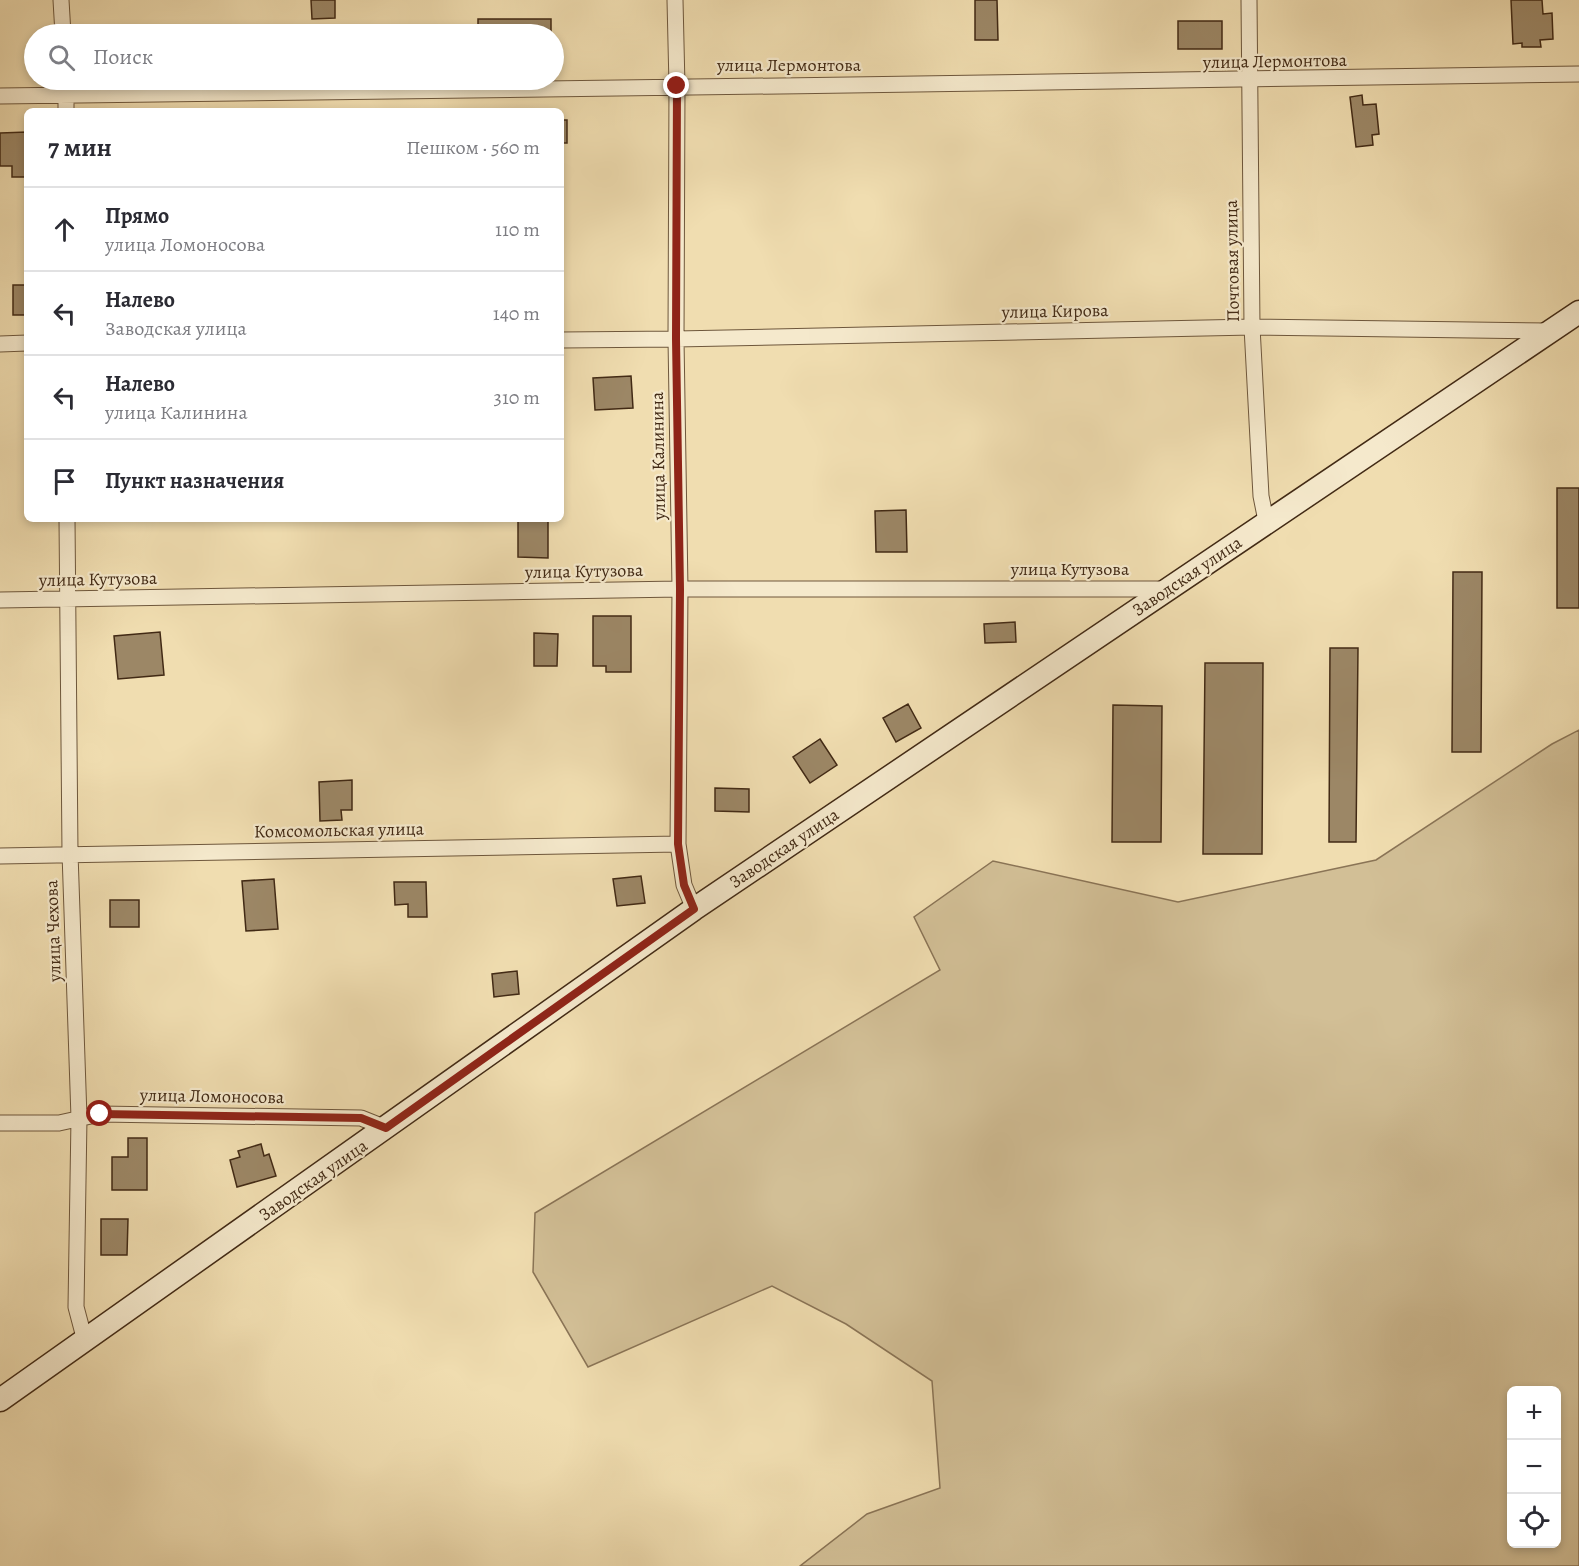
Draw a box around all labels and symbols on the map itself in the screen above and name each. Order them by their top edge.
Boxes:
street label: улица Лермонтова [1202,48,1348,74]
street label: улица Лермонтова [716,53,862,77]
route end [663,72,689,98]
street label: Почтовая улица [1219,199,1245,322]
street label: улица Кирова [1000,298,1109,324]
street label: улица Калинина [645,391,671,521]
street label: Заводская улица [1127,530,1247,622]
street label: улица Кутузова [1010,557,1130,581]
street label: улица Кутузова [524,558,644,584]
street label: улица Кутузова [38,566,158,592]
street label: Заводская улица [724,802,844,894]
street label: Комсомольская улица [254,817,425,843]
street label: улица Чехова [39,879,67,983]
street label: улица Ломоносова [139,1083,285,1109]
route start [86,1100,112,1126]
street label: Заводская улица [254,1133,373,1226]

